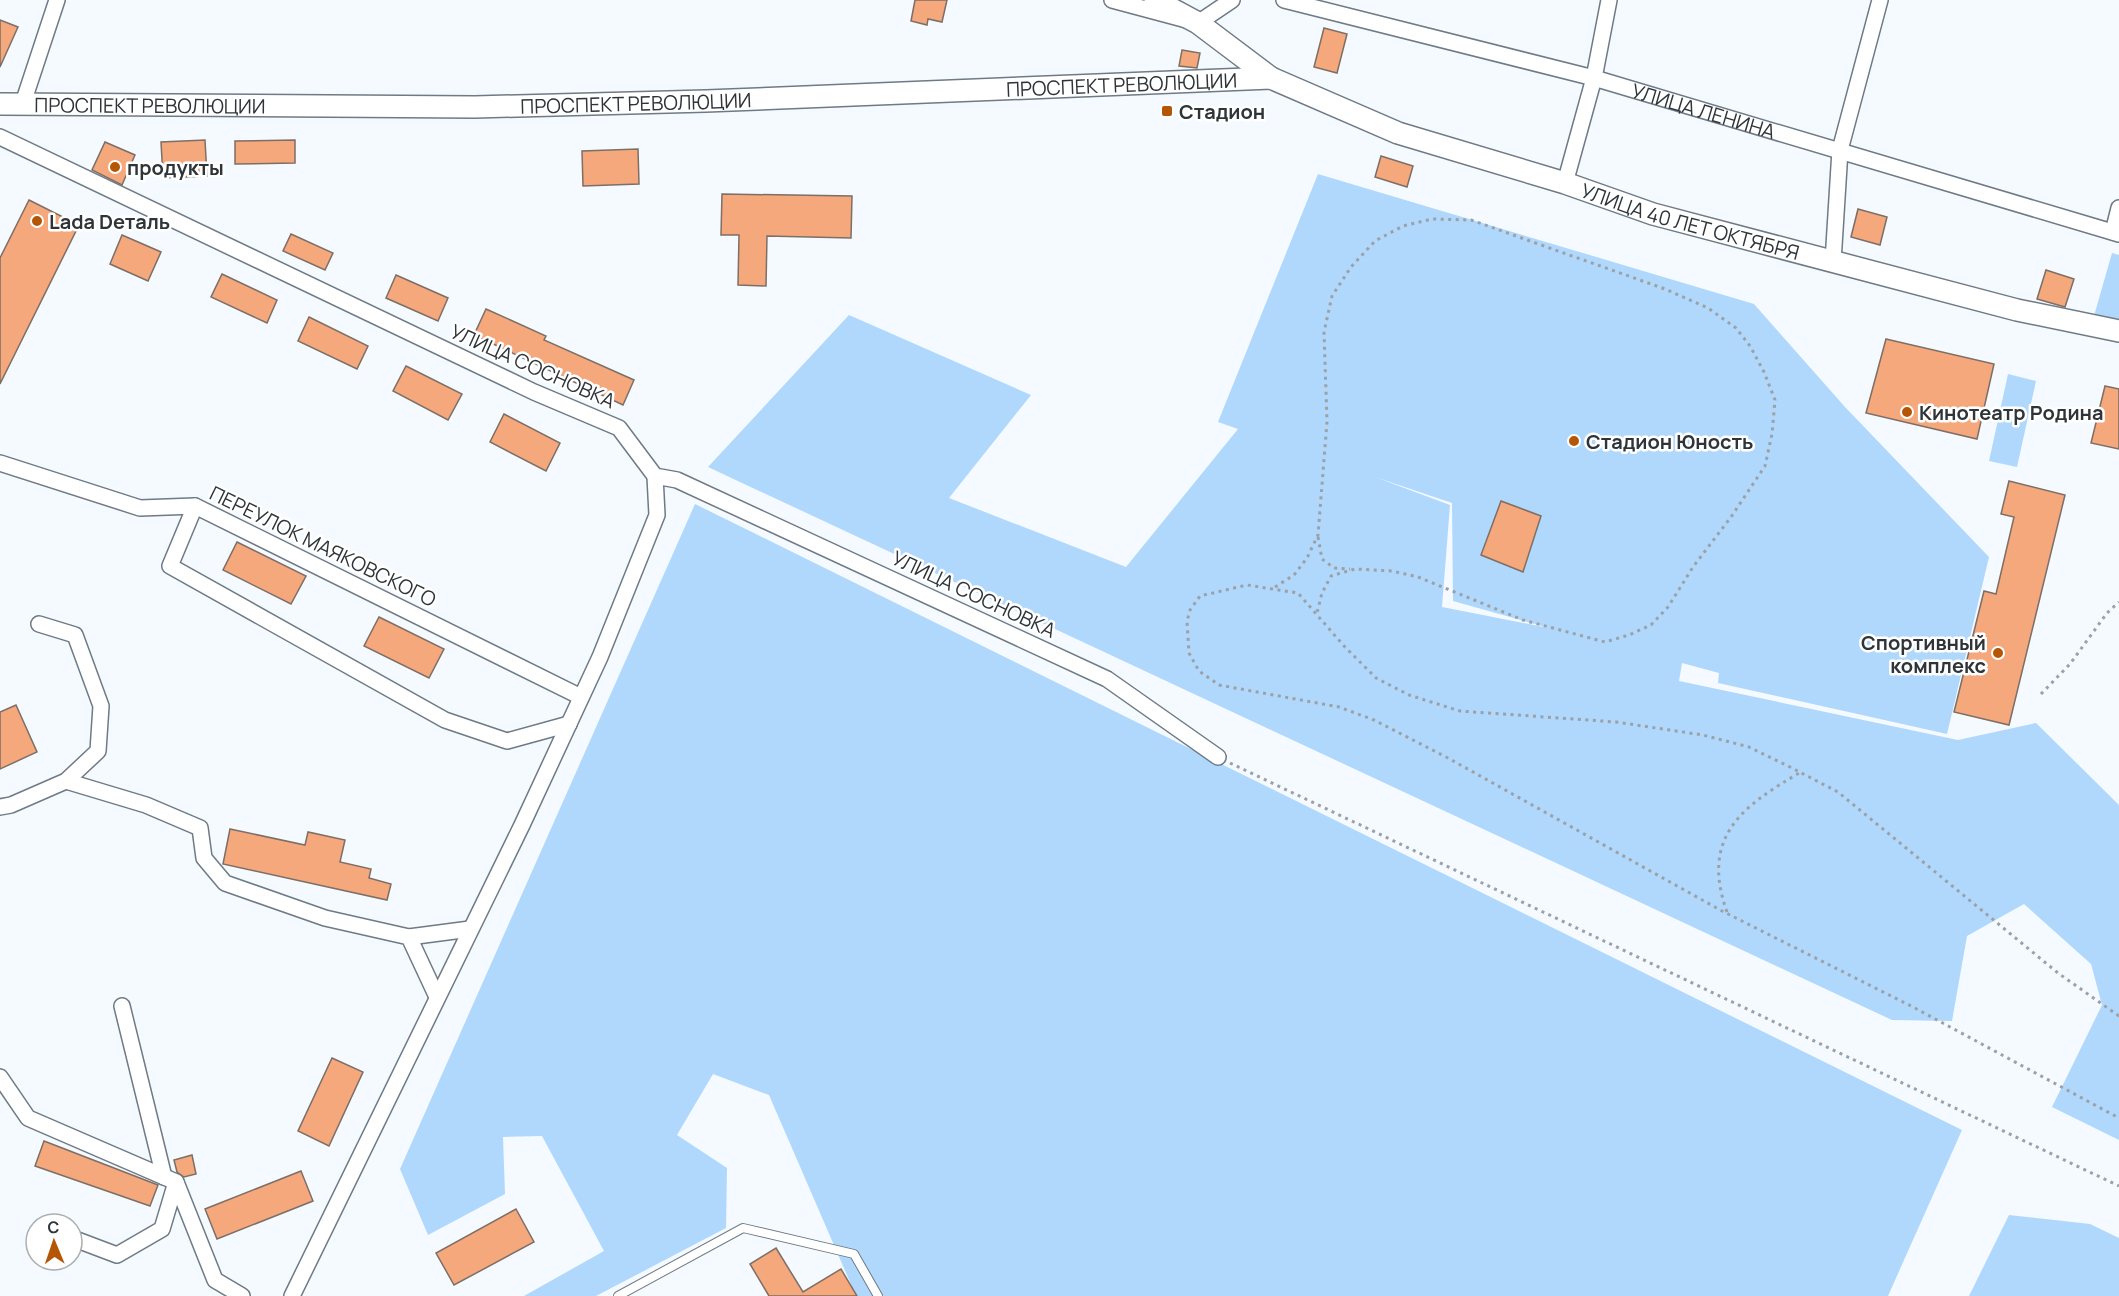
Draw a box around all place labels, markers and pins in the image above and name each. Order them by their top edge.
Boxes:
place label: Стадион [1179,98,1265,125]
marker: Стадион [1160,104,1174,118]
place label: продукты [127,154,224,181]
marker: продукты [108,160,122,174]
place label: Lada Dеталь [49,208,170,235]
marker: Lada Dеталь [30,214,44,228]
place label: Кинотеатр Родина [1919,399,2104,426]
marker: Кинотеатр Родина [1900,405,1914,419]
place label: Стадион Юность [1586,428,1754,455]
marker: Стадион Юность [1567,434,1581,448]
place label: Спортивный комплекс [1861,629,1986,679]
marker: Спортивный комплекс [1991,646,2005,660]

